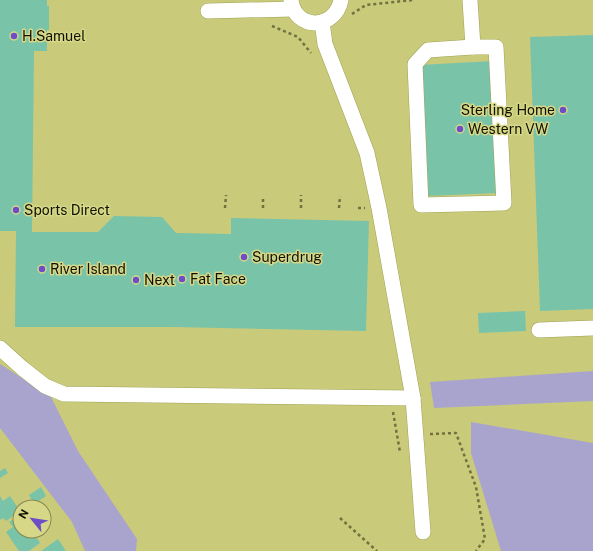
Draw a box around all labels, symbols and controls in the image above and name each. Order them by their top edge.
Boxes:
place label: H.Samuel [22,28,85,44]
marker: H.Samuel [9,31,19,41]
place label: Sterling Home [461,102,555,118]
marker: Sterling Home [558,105,568,115]
place label: Western VW [468,121,549,137]
marker: Western VW [455,124,465,134]
place label: Sports Direct [24,202,110,218]
marker: Sports Direct [11,205,21,215]
place label: Superdrug [252,249,322,265]
marker: Superdrug [239,252,249,262]
place label: River Island [50,261,126,277]
marker: River Island [37,264,47,274]
place label: Fat Face [190,271,246,287]
place label: Next [144,272,175,288]
marker: Fat Face [177,274,187,284]
marker: Next [131,275,141,285]
north arrow [12,499,52,539]
text: N [16,507,31,521]

